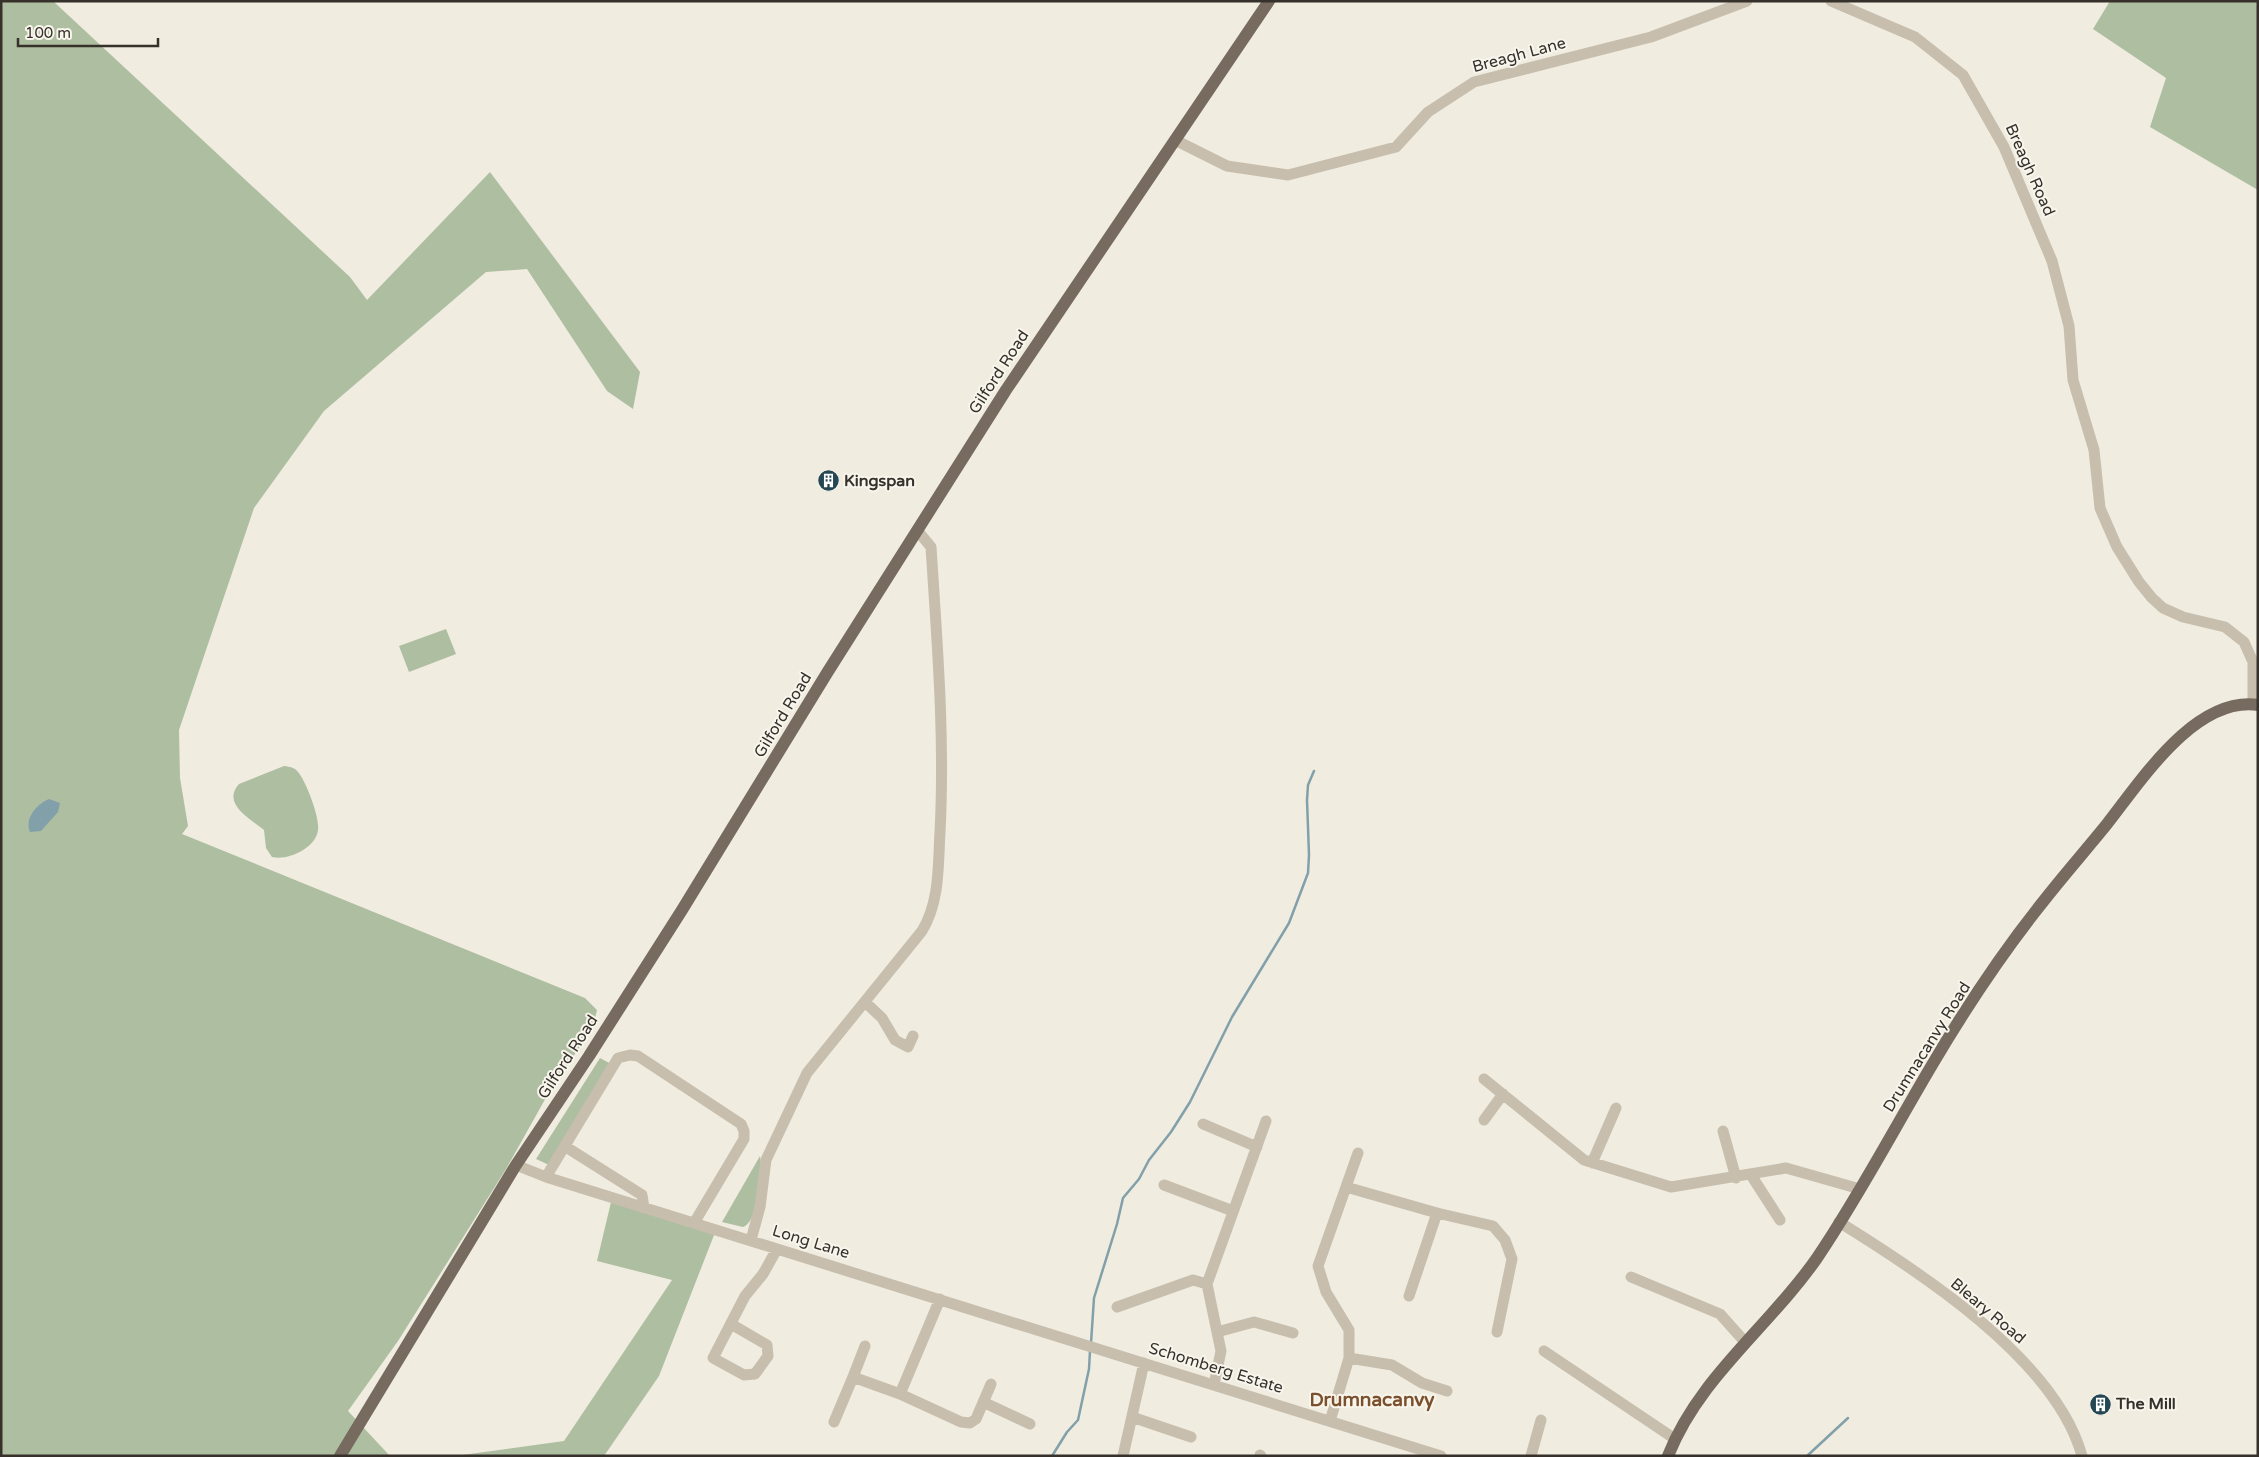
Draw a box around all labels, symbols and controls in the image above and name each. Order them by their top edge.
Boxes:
scale bar [18,15,158,47]
text: 100 m [25,24,71,42]
street label: Breagh Lane [1470,33,1568,77]
street label: Breagh Road [2001,121,2059,219]
street label: Gilford Road [965,326,1033,418]
building icon: Kingspan [816,469,840,493]
place label: Kingspan [844,471,915,491]
street label: Gilford Road [750,669,816,761]
street label: Drumnacanvy Road [1879,978,1975,1116]
street label: Gilford Road [534,1011,602,1103]
street label: Long Lane [770,1221,852,1263]
street label: Bleary Road [1946,1274,2030,1348]
street label: Schomberg Estate [1146,1338,1286,1398]
district label: Drumnacanvy [1309,1389,1435,1412]
building icon: The Mill [2088,1392,2112,1416]
place label: The Mill [2115,1394,2176,1414]

